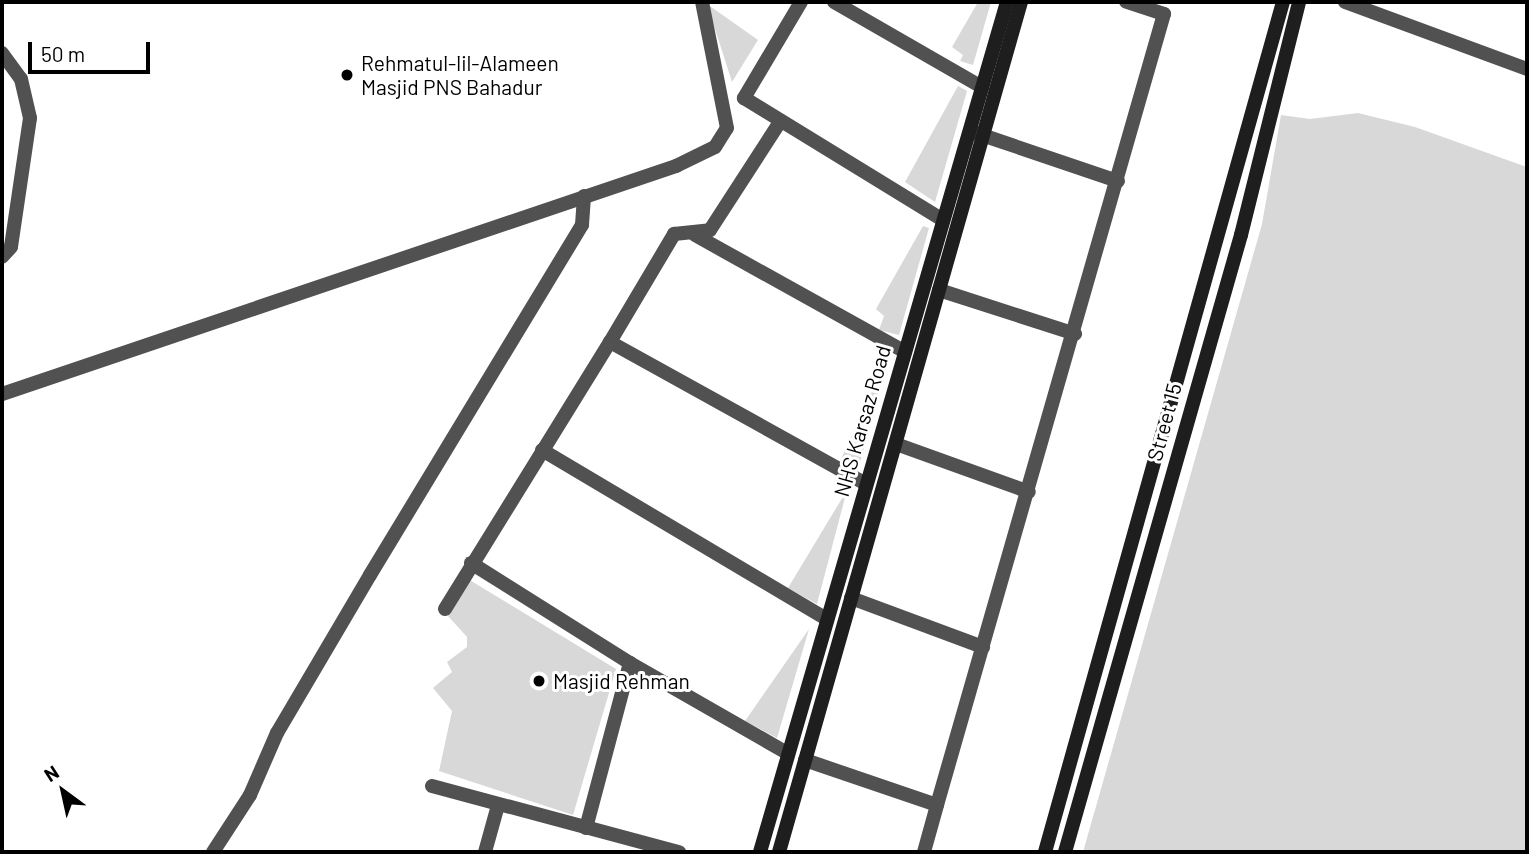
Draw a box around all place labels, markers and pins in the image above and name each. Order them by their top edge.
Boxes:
place label: Rehmatul-lil-Alameen Masjid PNS Bahadur [361,50,559,100]
marker: Rehmatul-lil-Alameen Masjid PNS Bahadur [339,67,355,83]
place label: Masjid Rehman [553,668,690,694]
marker: Masjid Rehman [531,673,547,689]

